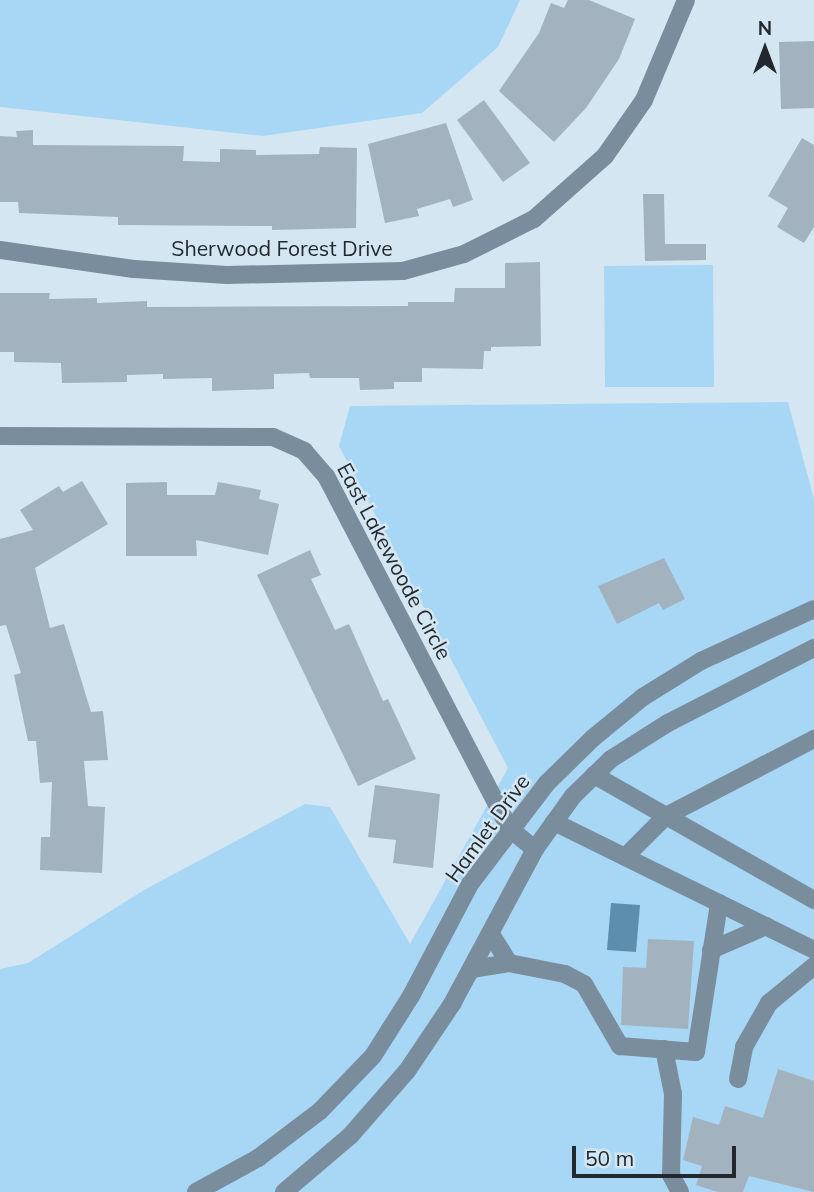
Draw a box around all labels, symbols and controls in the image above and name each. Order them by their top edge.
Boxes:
north arrow [730,14,800,84]
text: N [758,16,772,40]
street label: Sherwood Forest Drive [171,235,393,261]
street label: East Lakewoode Circle [332,458,458,664]
street label: Hamlet Drive [439,769,535,887]
scale bar [576,1132,740,1176]
text: 50 m [585,1145,634,1171]

